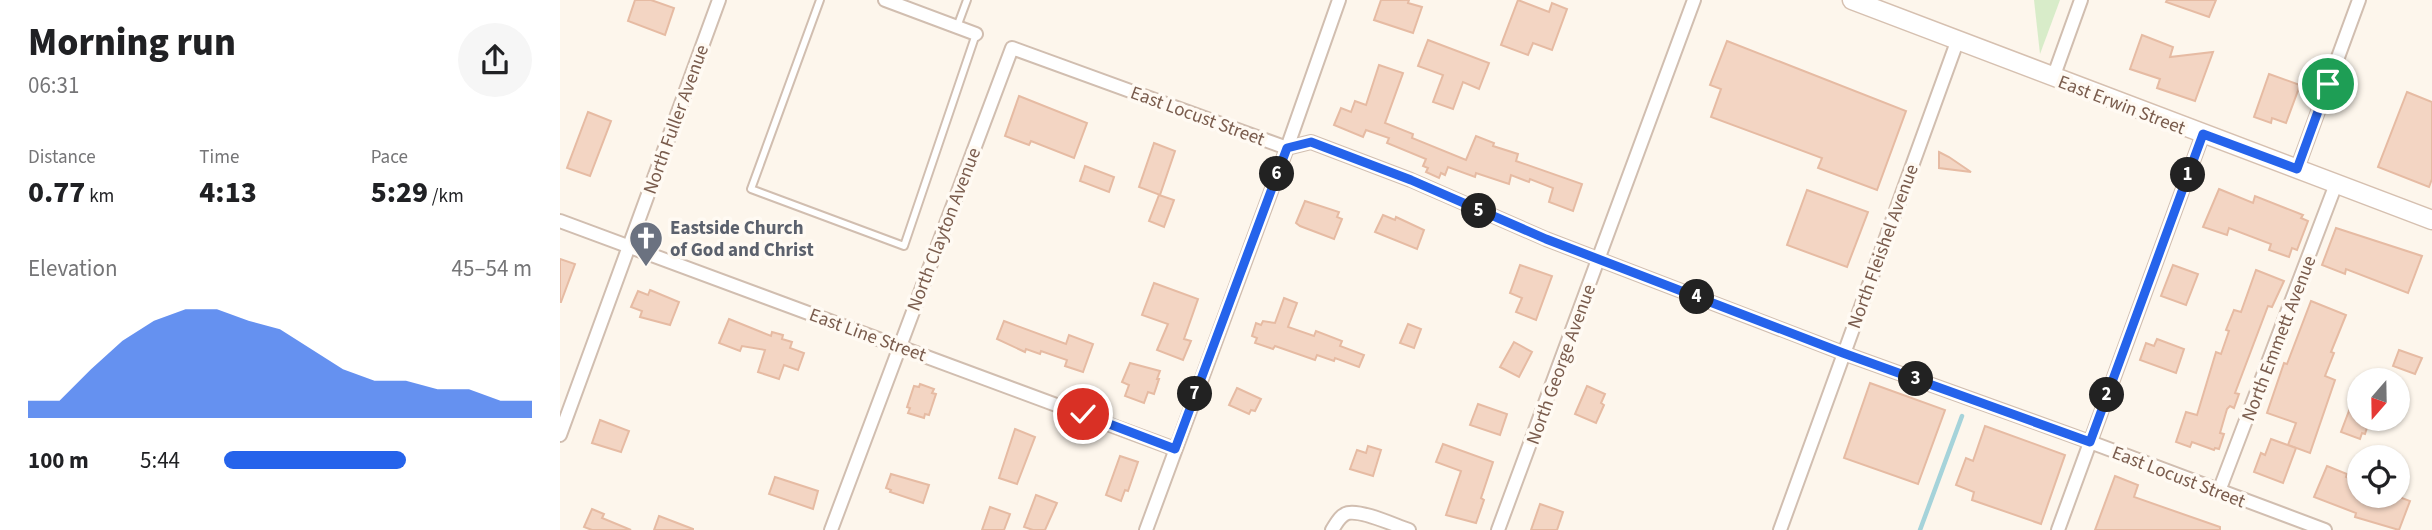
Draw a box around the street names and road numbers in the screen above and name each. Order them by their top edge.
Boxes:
street label: North Fuller Avenue [637,41,716,198]
street label: East Erwin Street [2054,69,2190,142]
street label: East Locust Street [1127,80,1269,153]
street label: North Clayton Avenue [901,144,988,315]
street label: North Fleishel Avenue [1841,161,1926,332]
street label: North Emmett Avenue [2235,252,2323,425]
street label: North George Avenue [1520,281,1603,448]
street label: East Line Street [805,302,930,369]
street label: East Locust Street [2108,440,2250,515]

